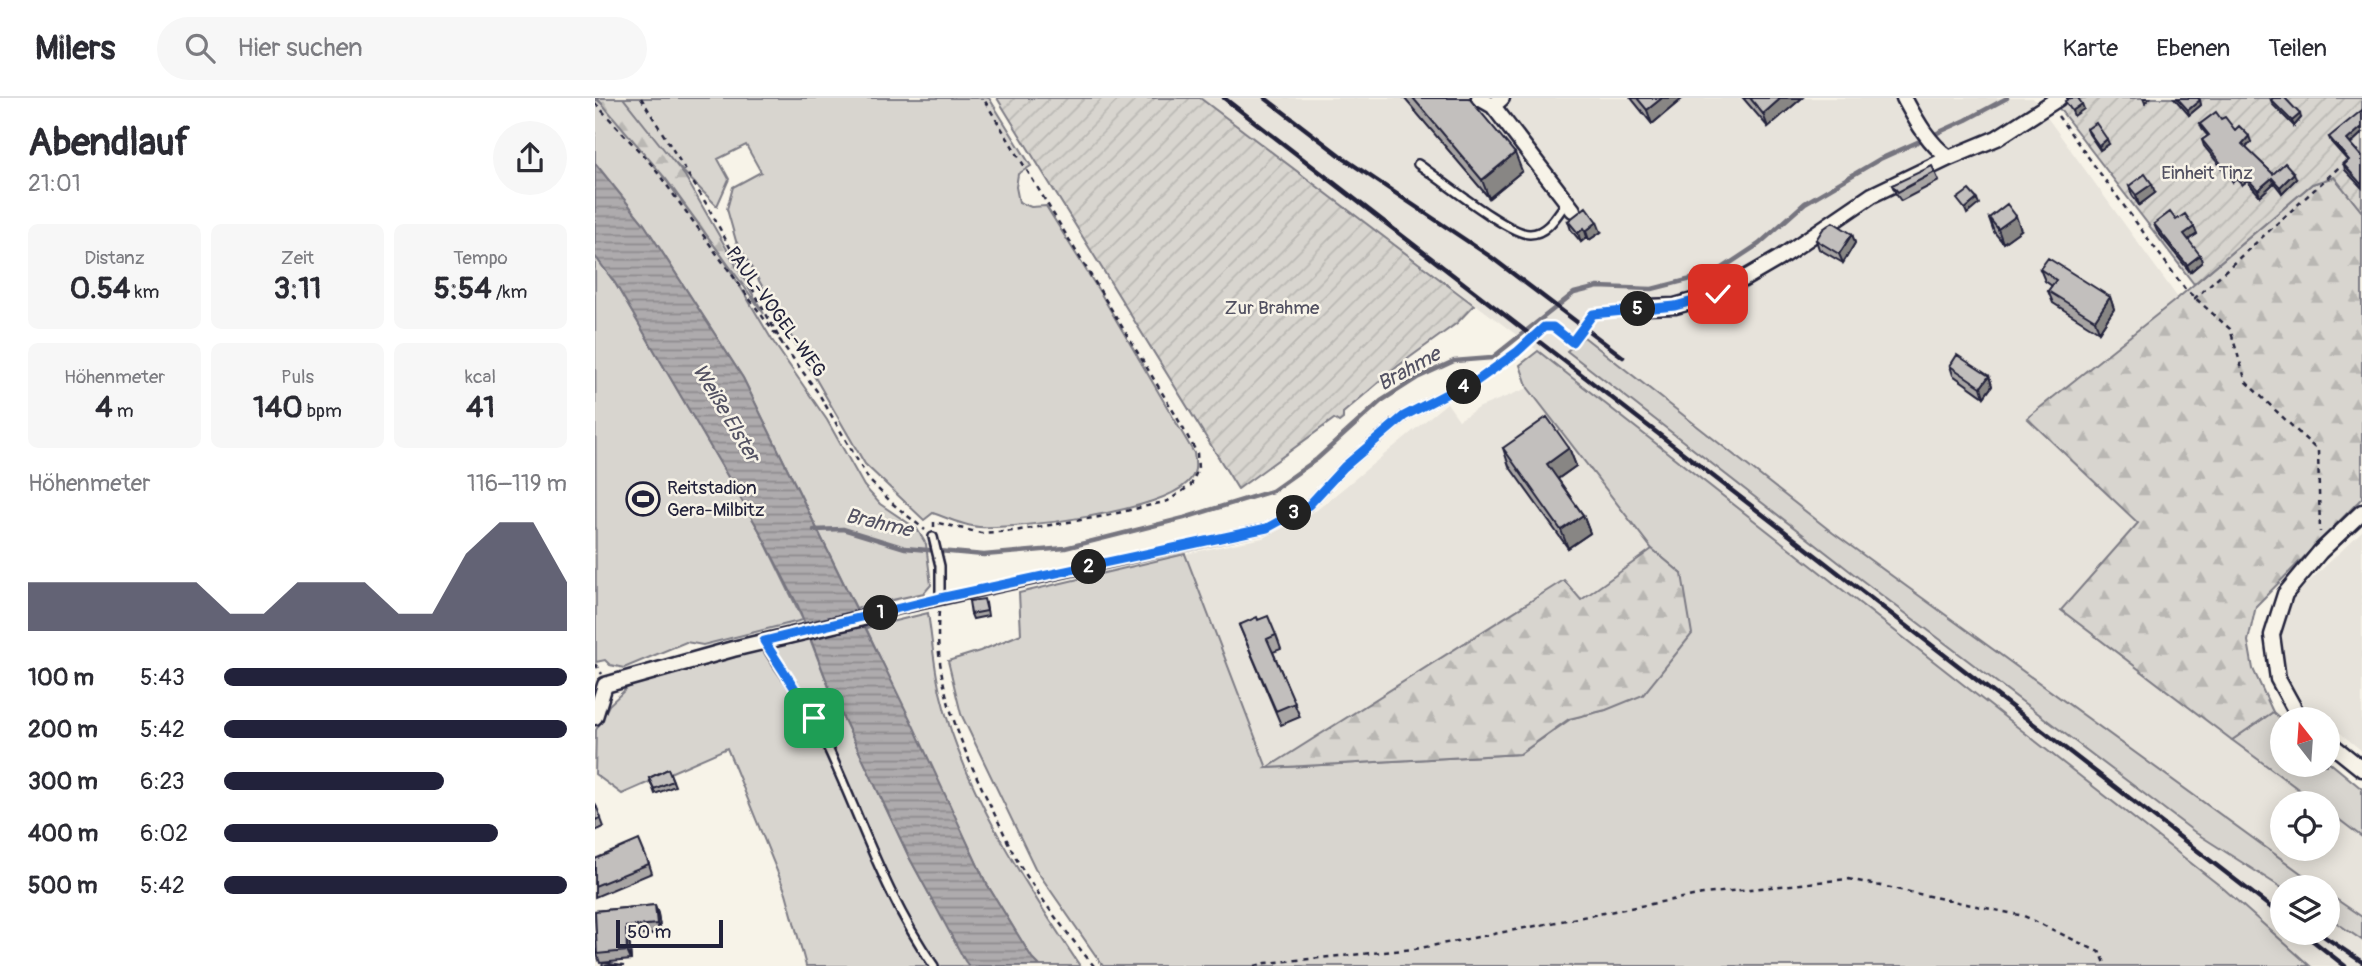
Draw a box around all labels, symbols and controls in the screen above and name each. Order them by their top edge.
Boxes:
search box [157,17,647,80]
text: Milers [35,28,115,69]
icon: search [181,29,219,67]
text: Hier suchen [237,32,363,64]
text: Karte [2063,34,2118,63]
text: Ebenen [2156,34,2230,63]
text: Teilen [2268,34,2327,63]
text: Abendlauf [28,119,190,167]
button: share [493,121,567,195]
park label: Einheit Tinz [2161,161,2253,185]
text: 21:01 [28,169,81,198]
street label: PAUL-VOGEL-WEG [721,242,831,382]
text: Distanz [84,246,145,270]
text: Zeit [281,246,314,270]
text: Tempo [453,246,508,270]
pin [1688,264,1748,324]
text: 0.54 [70,270,130,307]
text: 3:11 [273,270,322,307]
text: 5:54 [434,270,492,307]
icon: check [1699,275,1737,313]
text: km [130,280,159,304]
text: /km [492,280,527,304]
pin: 5 [1621,292,1655,326]
park label: Zur Brahme [1225,296,1320,320]
text: 5 [1632,296,1643,320]
water label: Brahme [1373,339,1448,397]
water label: Weiße Elster [686,359,767,469]
text: Höhenmeter [64,365,165,389]
text: Puls [281,365,314,389]
text: kcal [465,365,496,389]
pin: 4 [1447,370,1481,404]
text: 4 [1458,374,1469,398]
text: 4 [95,389,113,426]
text: 140 [253,389,303,426]
text: 41 [466,389,495,426]
text: m [113,399,134,423]
text: bpm [303,399,342,423]
text: Höhenmeter [28,469,150,498]
text: 116–119 m [467,469,567,498]
place label: Reitstadion Gera-Milbitz [667,476,765,522]
sports icon: Reitstadion Gera-Milbitz [624,480,662,518]
pin: 3 [1277,496,1311,530]
text: 3 [1288,500,1299,524]
water label: Brahme [843,502,918,544]
pin: 2 [1071,550,1107,584]
text: 2 [1083,554,1094,578]
pin: 1 [863,596,899,630]
text: 1 [877,600,884,624]
text: 100 m [28,663,94,692]
text: 5:43 [140,663,185,692]
pin [784,688,844,748]
icon: arrive [795,699,833,737]
north arrow [2270,707,2340,777]
map controls [2270,707,2340,945]
text: 200 m [28,715,98,744]
text: 5:42 [140,715,185,744]
text: 300 m [28,767,98,796]
text: 6:23 [140,767,185,796]
button: locate [2270,791,2340,861]
text: 400 m [28,819,98,848]
text: 6:02 [140,819,188,848]
text: 500 m [28,871,97,900]
text: 5:42 [140,871,185,900]
button: layers [2270,875,2340,945]
scale bar [616,917,723,949]
text: 50 m [627,920,671,944]

